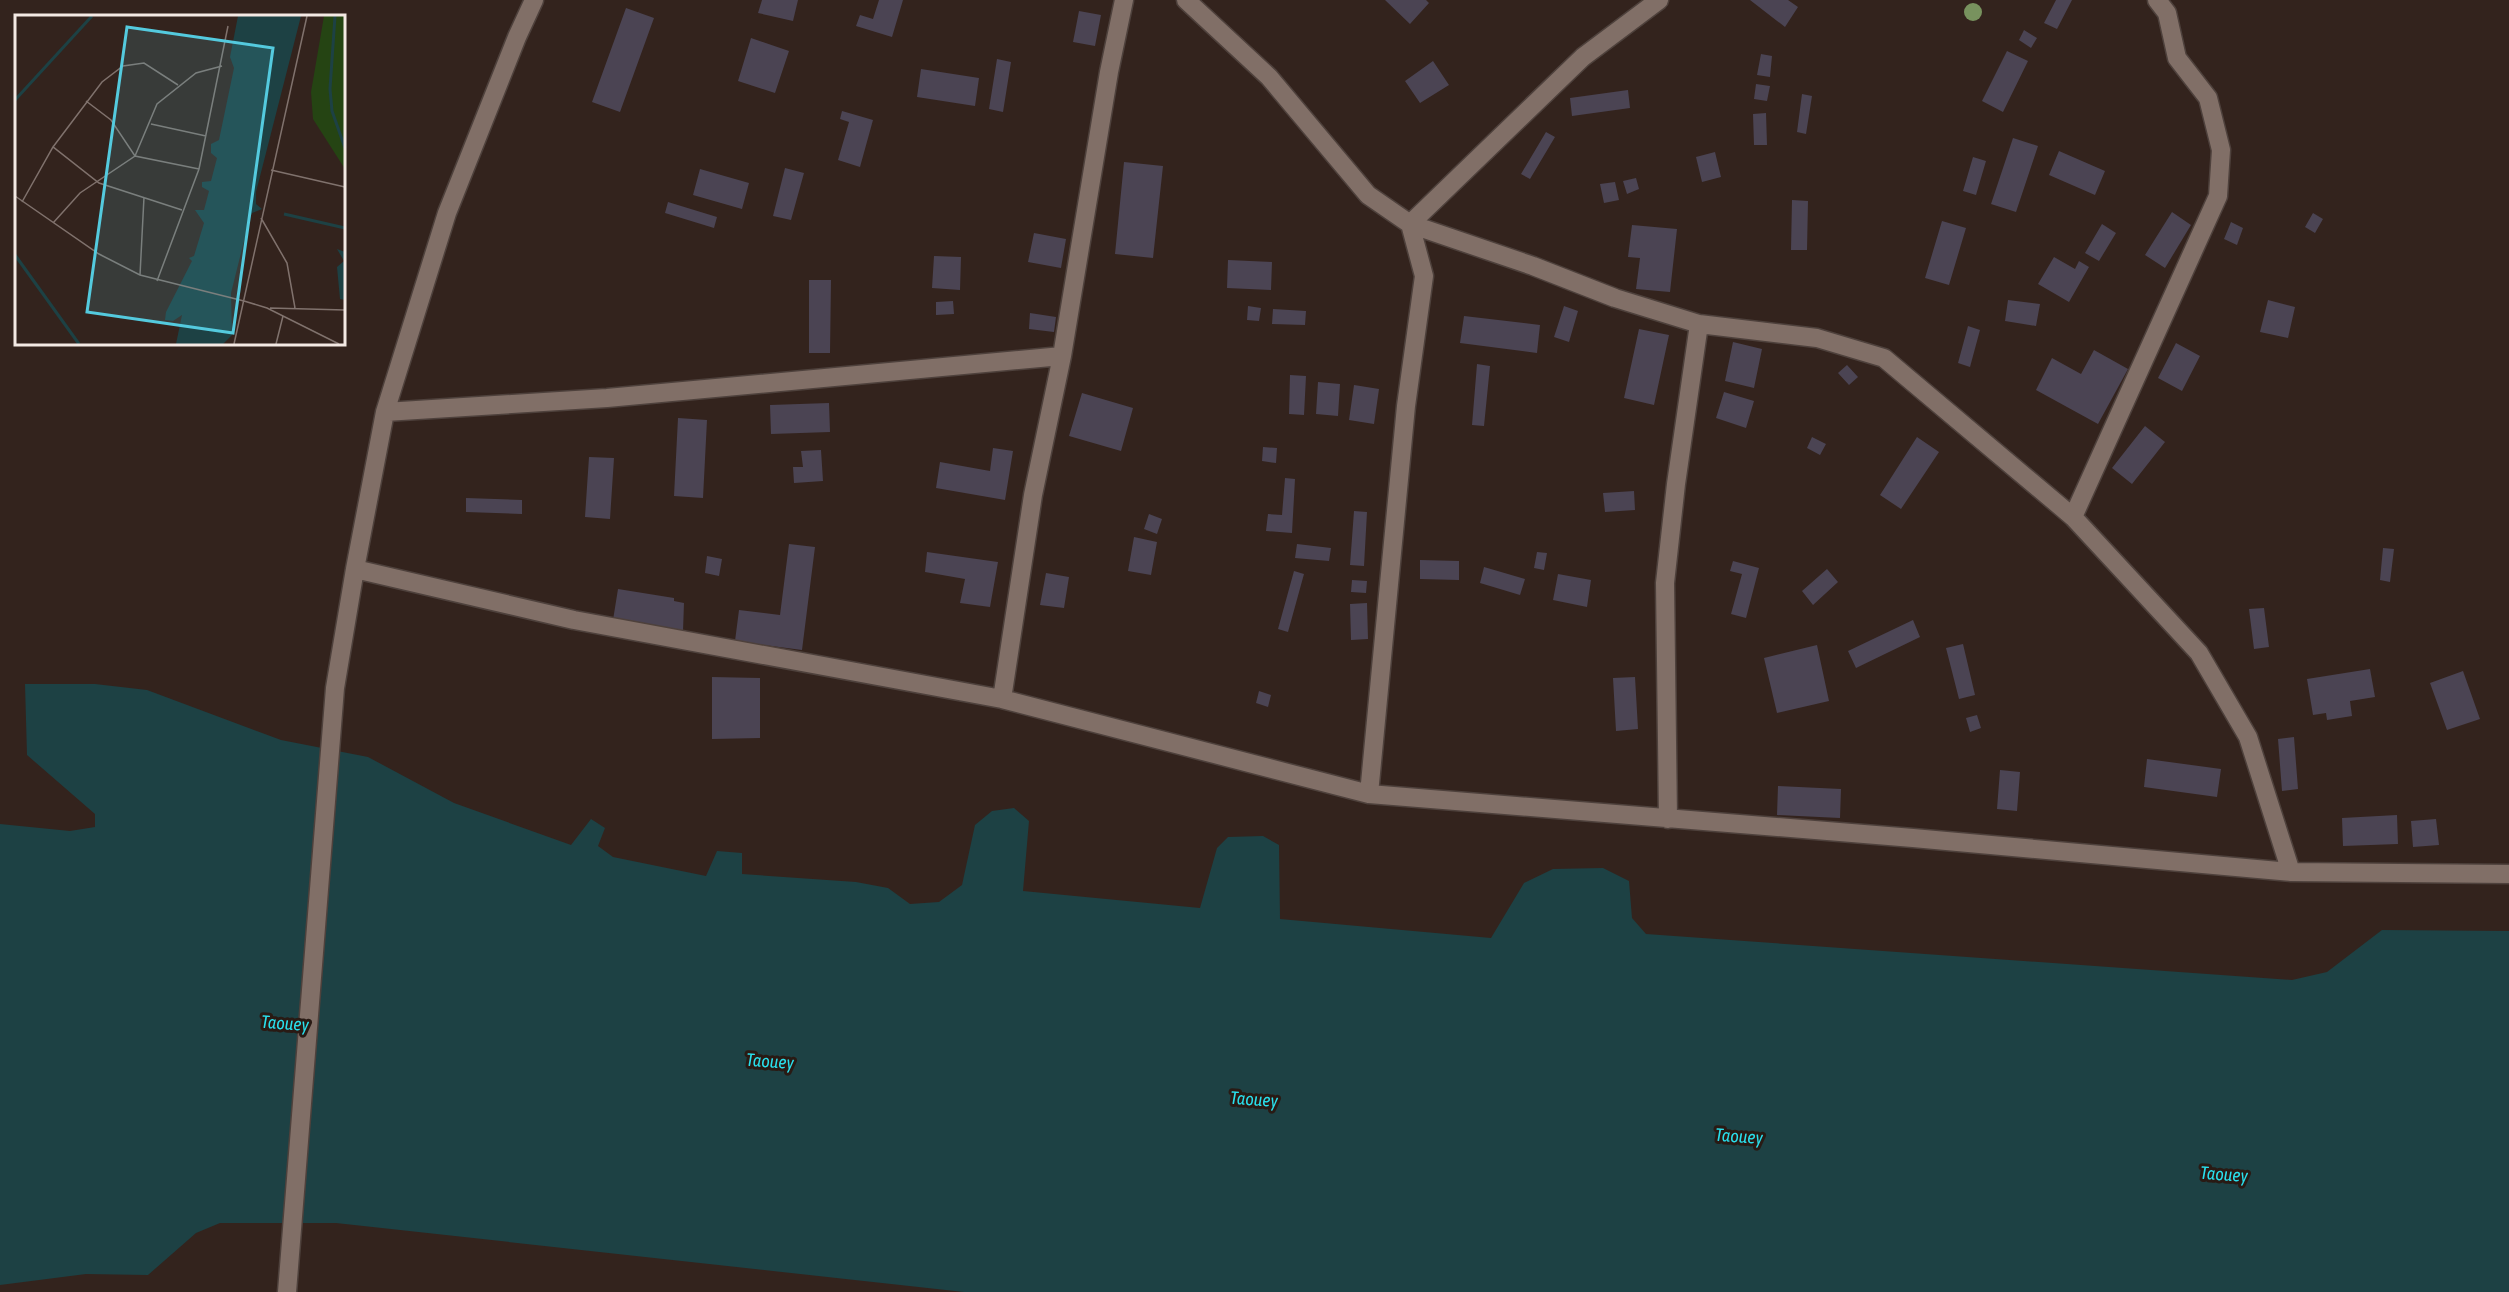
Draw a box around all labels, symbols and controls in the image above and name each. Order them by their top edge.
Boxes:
inset map [15,15,345,345]
water label: Taouey [260,1011,310,1035]
water label: Taouey [745,1049,795,1073]
water label: Taouey [1229,1087,1279,1111]
water label: Taouey [1714,1124,1764,1148]
water label: Taouey [2199,1162,2249,1186]

